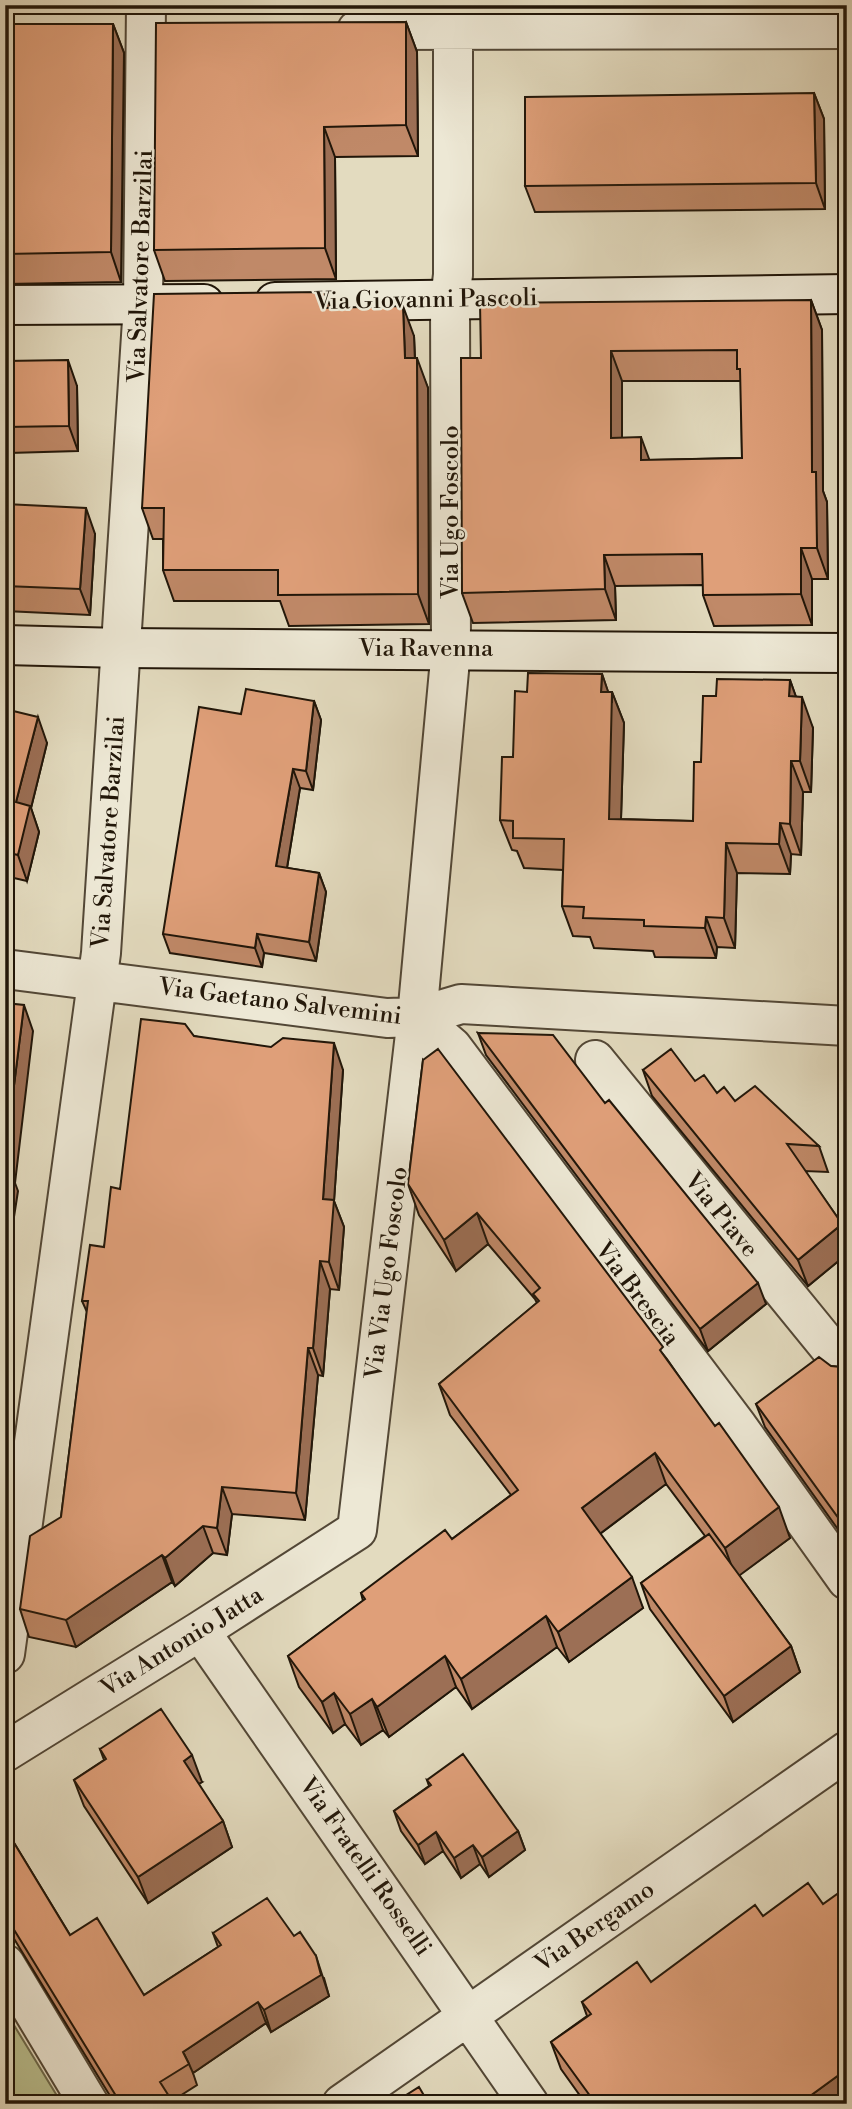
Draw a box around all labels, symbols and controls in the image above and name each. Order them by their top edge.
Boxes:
street label: Via Salvatore Barzilai [122,149,160,384]
street label: Via Giovanni Pascoli [313,283,538,317]
street label: Via Ugo Foscolo [436,425,466,600]
street label: Via Ravenna [358,634,494,664]
street label: Via Salvatore Barzilai [86,715,132,950]
street label: Via Gaetano Salvemini [156,972,403,1032]
street label: Via Via Ugo Foscolo [359,1165,415,1382]
street label: Via Piave [677,1166,764,1264]
street label: Via Brescia [588,1235,686,1353]
street label: Via Antonio Jatta [94,1580,269,1704]
street label: Via Fratelli Rosselli [292,1771,438,1962]
street label: Via Bergamo [529,1875,661,1980]

